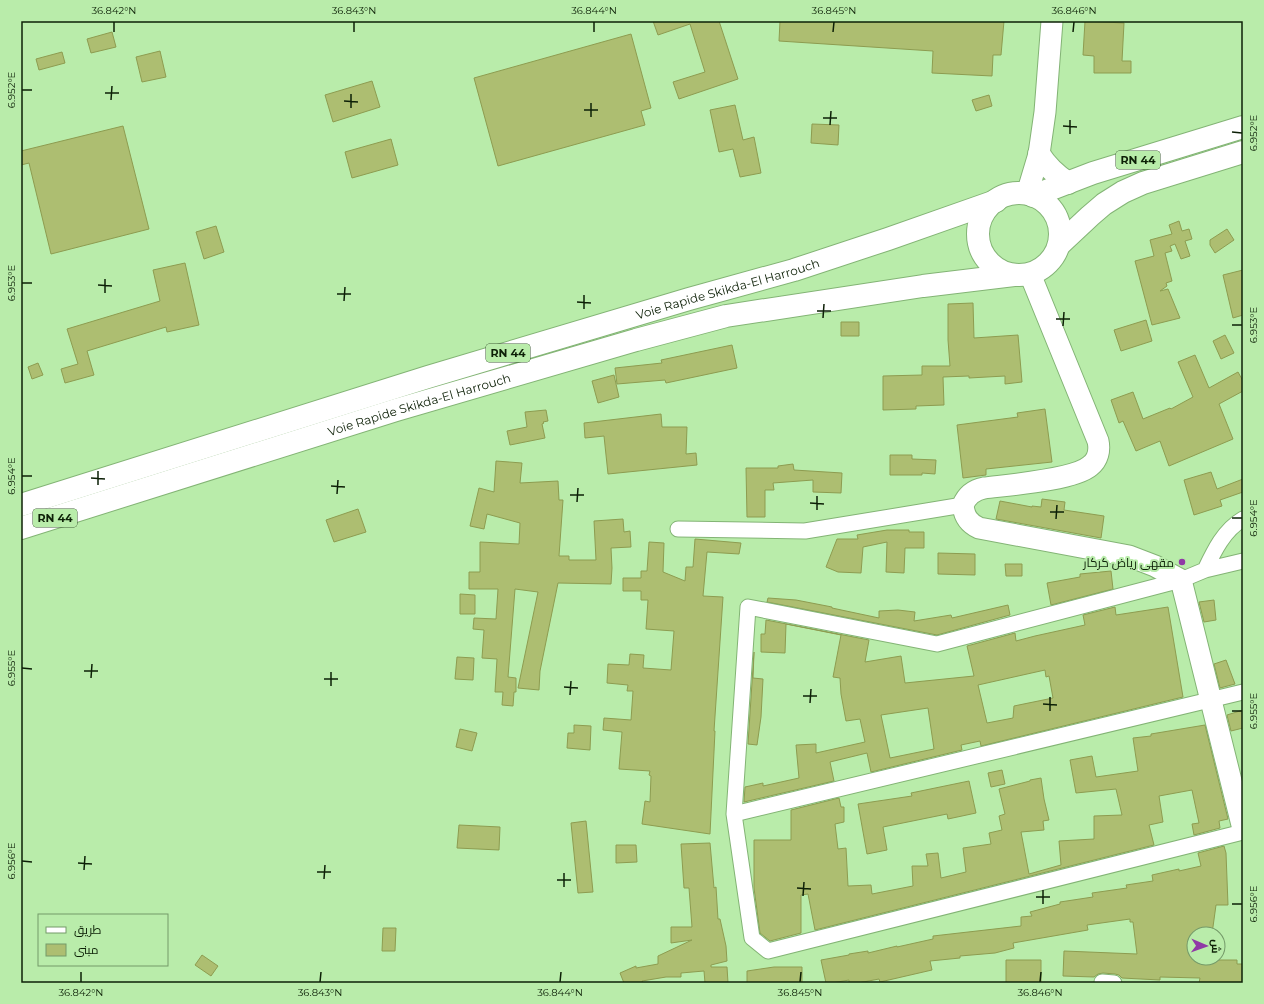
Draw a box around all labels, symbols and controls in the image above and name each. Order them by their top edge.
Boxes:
text: 36.842°N [91,4,137,17]
text: 36.843°N [332,4,376,17]
text: 36.844°N [571,4,617,17]
text: 36.845°N [812,4,856,17]
text: 36.846°N [1051,4,1097,17]
text: 6.952°E [5,71,18,108]
text: 6.952°E [1247,114,1260,151]
road number: RN 44 [1116,151,1160,169]
street label: Voie Rapide Skikda-El Harrouch [634,255,821,322]
text: 6.953°E [5,265,18,301]
text: 6.953°E [1247,307,1260,343]
road number: RN 44 [486,344,530,362]
street label: Voie Rapide Skikda-El Harrouch [326,369,512,439]
text: 6.954°E [5,457,18,495]
text: 6.954°E [1247,499,1260,537]
road number: RN 44 [33,509,77,527]
place label: مقهى رياض كركار [1082,555,1174,570]
marker: مقهى رياض كركار [1177,557,1187,567]
text: 6.955°E [5,649,18,686]
text: 6.955°E [1247,692,1260,729]
text: 6.956°E [5,842,18,879]
text: 6.956°E [1247,885,1260,922]
legend [38,914,168,966]
text: طريق [74,922,102,937]
north arrow [1186,926,1226,966]
text: ش [1209,939,1223,954]
text: مبنى [74,942,99,957]
text: 36.842°N [58,986,104,999]
text: 36.843°N [298,986,342,999]
text: 36.844°N [537,986,583,999]
text: 36.845°N [778,986,822,999]
text: 36.846°N [1017,986,1063,999]

